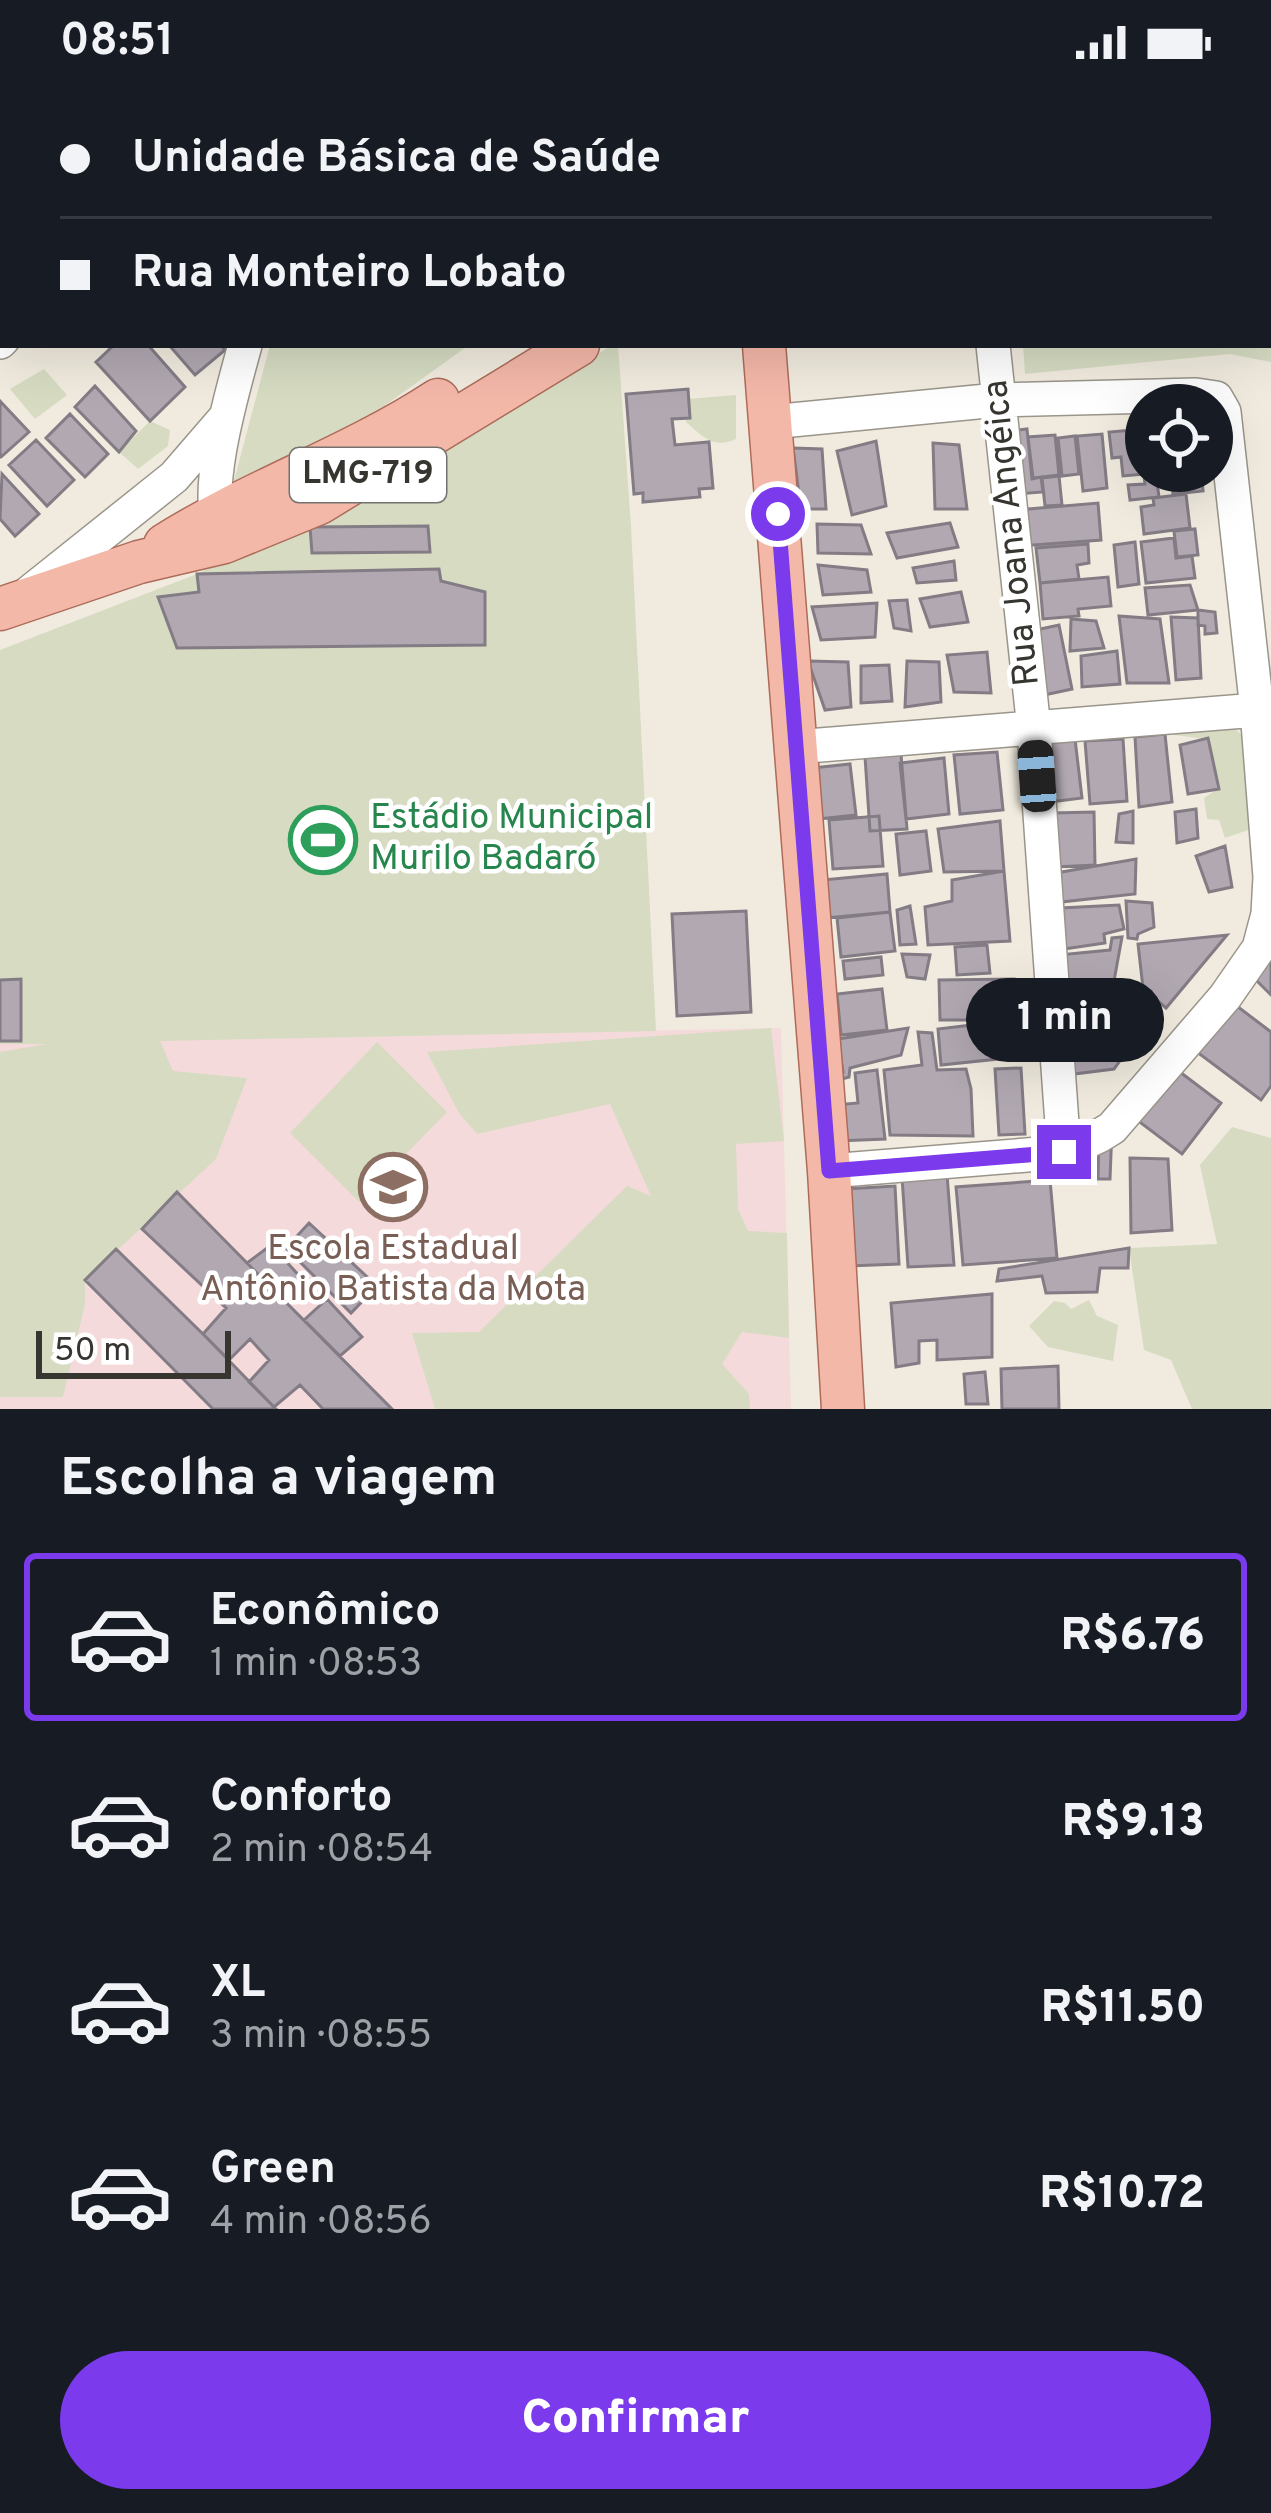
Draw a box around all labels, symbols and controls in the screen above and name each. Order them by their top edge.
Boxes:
text: 08:51 [60,14,174,71]
text: Unidade Básica de Saúde [132,131,661,188]
text: Rua Monteiro Lobato [132,246,567,303]
street label: Rua Joana Angéica [974,378,1052,688]
map controls [1125,384,1233,492]
button: locate [1125,384,1233,492]
road number: LMG-719 [290,448,446,502]
route start [751,487,805,541]
car [1017,739,1057,813]
place label: Estádio Municipal Murilo Badaró [370,796,653,883]
sports icon: Estádio Municipal Murilo Badaró [288,805,358,875]
callout: 1 min [965,978,1163,1062]
text: 1 min [1017,995,1113,1044]
route end [1037,1125,1091,1179]
school or university icon: Escola Estadual Antônio Batista da Mota [358,1152,428,1222]
place label: Escola Estadual Antônio Batista da Mota [200,1227,586,1314]
scale bar [36,1325,231,1378]
text: 50 m [54,1331,131,1373]
text: Escolha a viagem [60,1446,497,1515]
icon: car [66,1583,174,1691]
text: Econômico [210,1584,440,1641]
text: R$6.76 [1061,1609,1205,1666]
text: 1 min · 08:53 [210,1641,422,1690]
icon: car [66,1769,174,1877]
text: Conforto [210,1770,393,1827]
text: R$9.13 [1062,1795,1205,1852]
text: 2 min · 08:54 [210,1827,433,1876]
icon: car [66,1955,174,2063]
text: XL [210,1956,265,2013]
text: R$11.50 [1041,1981,1205,2038]
text: 3 min · 08:55 [210,2013,432,2062]
icon: car [66,2141,174,2249]
text: Green [210,2142,336,2199]
text: R$10.72 [1039,2167,1205,2224]
text: 4 min · 08:56 [210,2199,432,2248]
button: Confirmar [60,2351,1211,2489]

